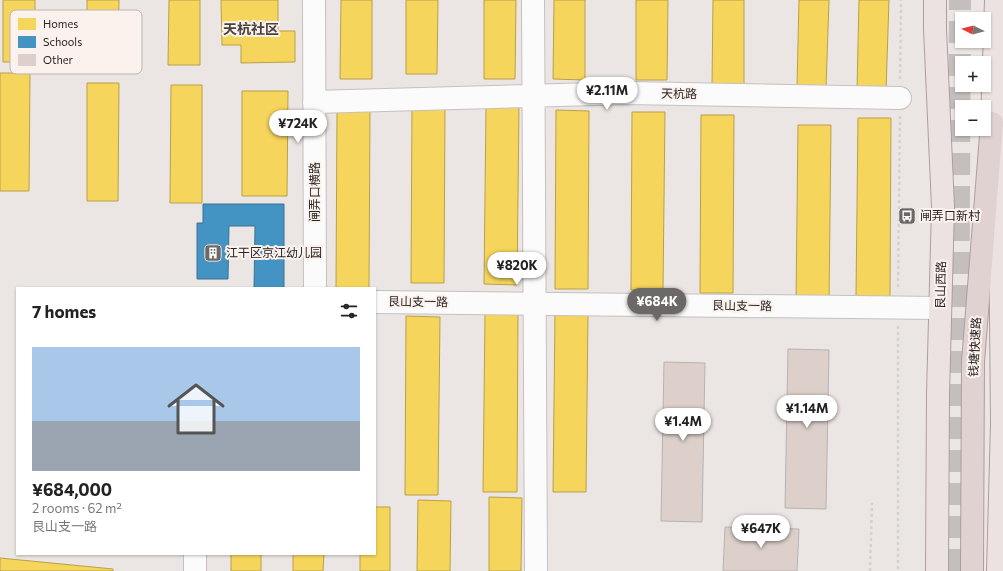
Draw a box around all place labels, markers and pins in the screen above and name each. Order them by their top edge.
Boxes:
pin: ¥2.11M [574,77,640,111]
pin: ¥724K [270,110,326,144]
bus stop icon: 闸弄口新村 [897,206,917,226]
place label: 闸弄口新村 [920,208,981,222]
building icon: 江干区京江幼儿园 [203,243,223,263]
place label: 江干区京江幼儿园 [226,245,322,259]
pin: ¥820K [489,252,545,286]
pin: ¥684K [629,288,685,322]
pin: ¥1.14M [774,395,840,429]
pin: ¥1.4M [655,408,711,442]
pin: ¥647K [733,515,789,549]

